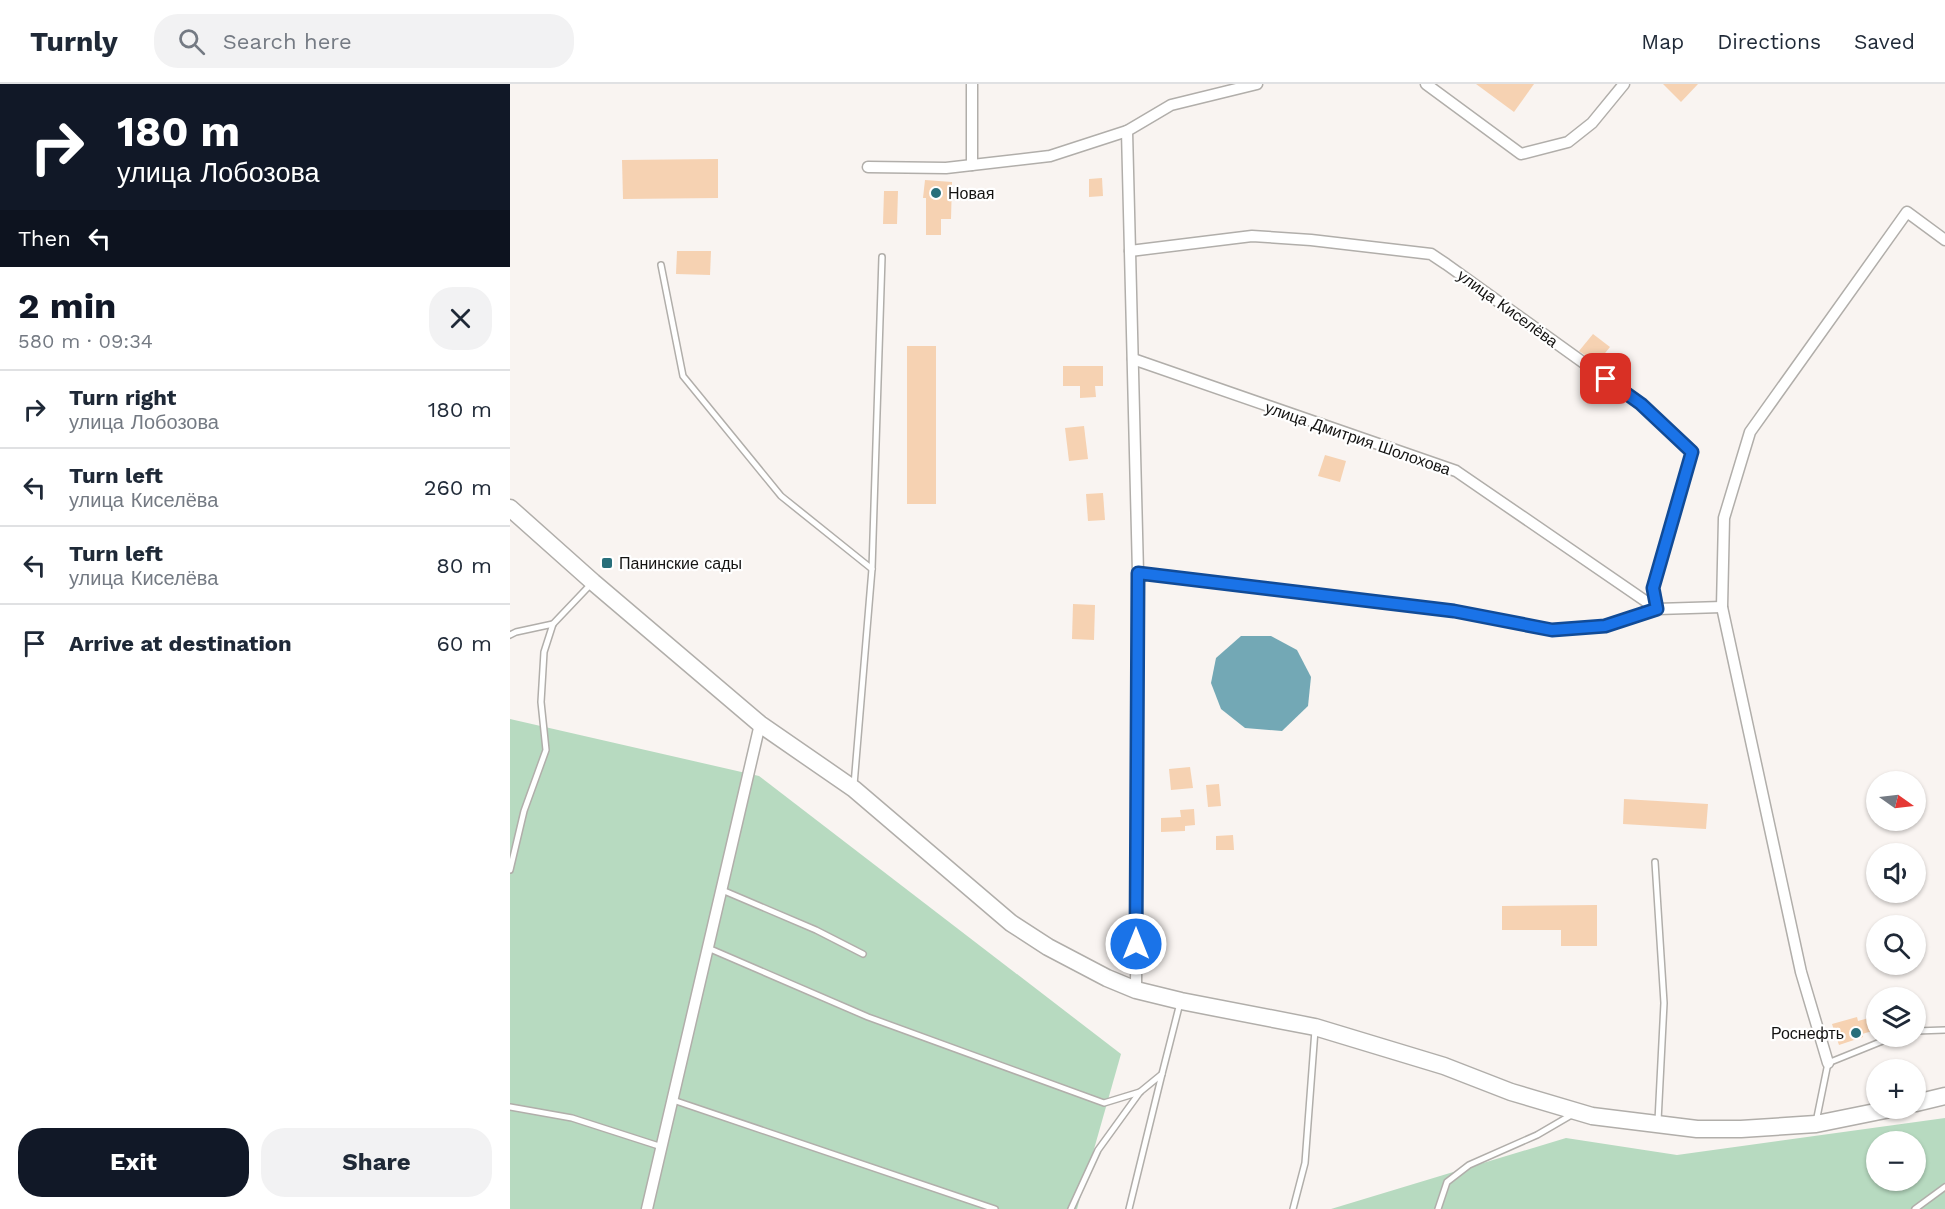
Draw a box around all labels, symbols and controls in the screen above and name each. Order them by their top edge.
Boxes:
search box [154,14,574,68]
text: Turnly [30,25,118,58]
icon: search [175,25,208,58]
text: Search here [223,29,352,54]
text: Map [1641,29,1684,54]
text: Directions [1717,29,1821,54]
text: Saved [1854,29,1915,54]
text: 180 m [117,107,240,156]
icon: right [18,108,96,186]
text: улица Лобозова [117,157,320,189]
place label: Новая [948,184,994,203]
marker: Новая [929,186,943,200]
icon: left [83,222,116,255]
text: Then [18,226,71,251]
street label: улица Киселёва [1454,266,1562,351]
text: 2 min [18,285,116,327]
button: close [429,287,492,350]
text: 580 m · 09:34 [18,329,153,353]
pin [1580,353,1631,404]
icon: arrive [1589,362,1622,395]
text: Turn right [69,385,176,410]
icon: right [18,393,51,426]
text: 180 m [428,397,492,422]
street label: улица Дмитрия Шолохова [1263,398,1453,479]
text: улица Лобозова [69,410,219,434]
text: Turn left [69,463,163,488]
icon: left [18,471,51,504]
text: 260 m [424,475,492,500]
text: улица Киселёва [69,488,218,512]
text: Turn left [69,541,163,566]
icon: left [18,549,51,582]
text: 80 m [436,553,492,578]
place label: Панинские сады [619,554,742,573]
marker: Панинские сады [600,556,614,570]
text: улица Киселёва [69,566,218,590]
icon: arrive [18,627,51,660]
text: Arrive at destination [69,631,292,656]
text: 60 m [436,631,492,656]
north arrow [1866,771,1926,831]
map controls [1866,771,1926,1191]
button: sound [1866,843,1926,903]
position arrow [1104,912,1168,976]
button: search [1866,915,1926,975]
button: layers [1866,987,1926,1047]
place label: Роснефть [1771,1024,1844,1043]
marker: Роснефть [1849,1026,1863,1040]
button: + [1866,1059,1926,1119]
button: Exit [18,1128,249,1197]
button: Share [261,1128,492,1197]
button: − [1866,1131,1926,1191]

